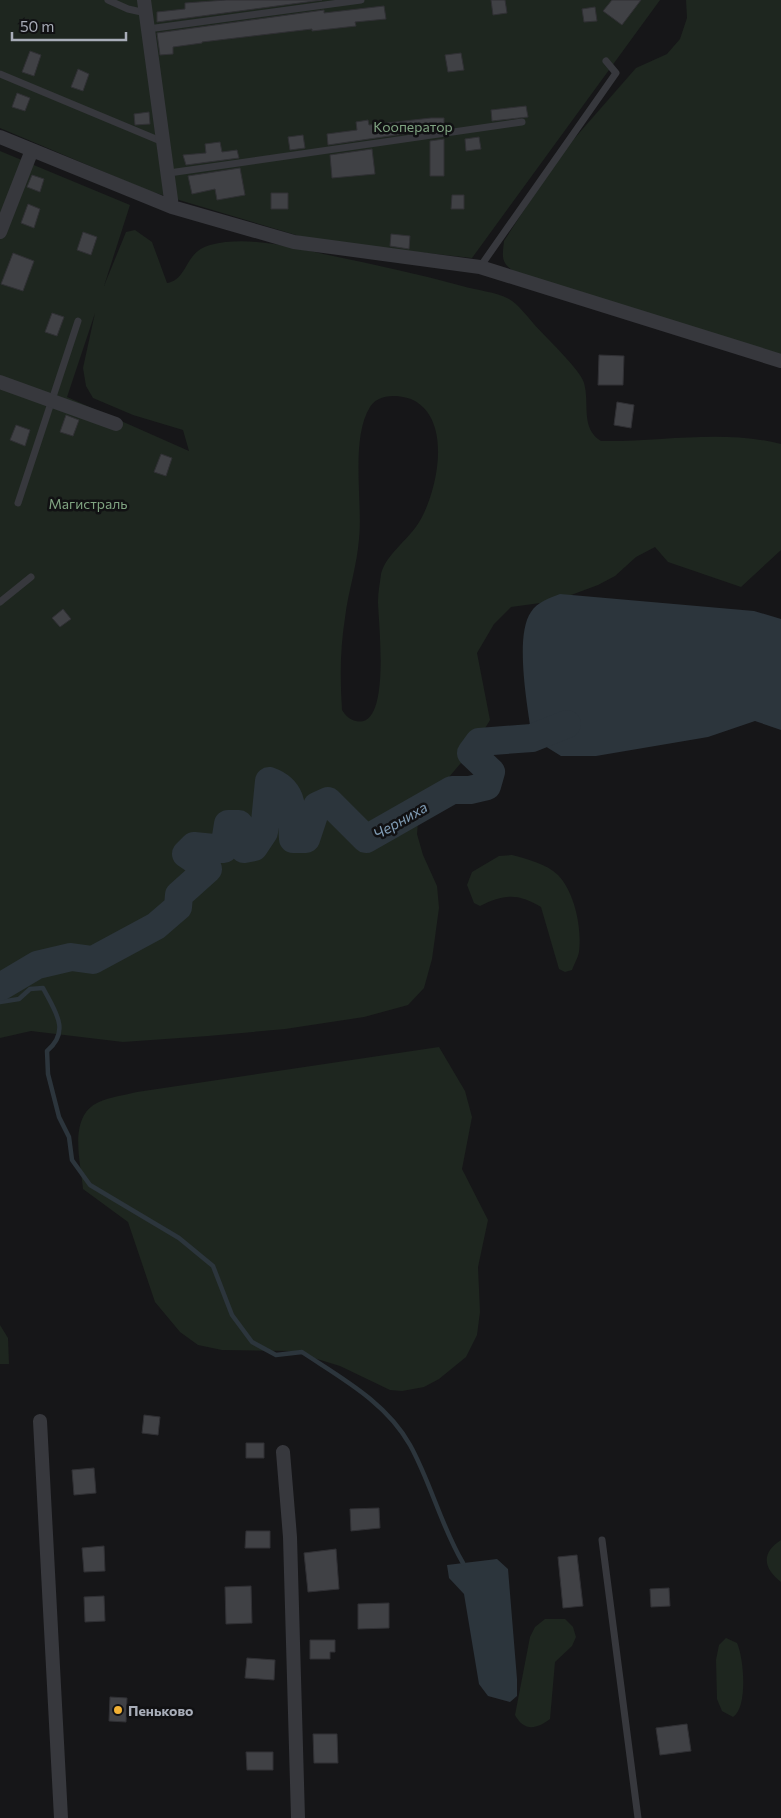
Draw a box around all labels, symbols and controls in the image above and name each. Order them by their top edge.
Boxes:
scale bar [12,10,126,42]
text: 50 m [20,17,54,35]
park label: Кооператор [373,118,453,135]
park label: Магистраль [49,495,127,512]
water label: Черниха [370,797,431,843]
place label: Пеньково [128,1702,193,1719]
marker: Пеньково [112,1704,124,1716]

